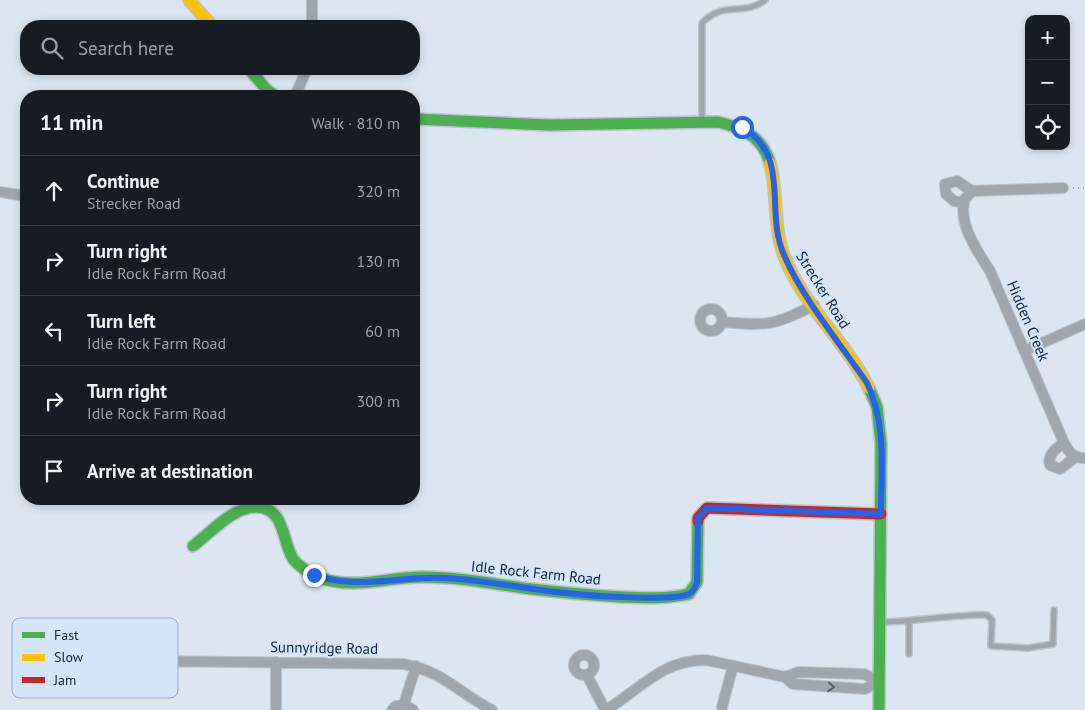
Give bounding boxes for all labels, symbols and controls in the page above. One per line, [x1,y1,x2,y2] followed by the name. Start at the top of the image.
[1025,15,1070,150] map controls
[1025,15,1070,60] button: +
[20,20,420,75] search box
[38,34,66,62] icon: search
[78,36,174,60] text: Search here
[1025,60,1070,105] button: −
[1025,105,1070,150] button: locate
[40,109,103,136] text: 11 min
[311,113,400,133] text: Walk · 810 m
[731,116,754,139] route start
[87,169,159,193] text: Continue
[40,177,68,205] icon: ahead
[357,181,400,201] text: 320 m
[87,193,181,213] text: Strecker Road
[87,239,167,263] text: Turn right
[40,247,68,275] icon: right
[792,247,855,332] street label: Strecker Road
[357,251,400,271] text: 130 m
[87,263,226,283] text: Idle Rock Farm Road
[1003,278,1054,365] street label: Hidden Creek
[87,309,156,333] text: Turn left
[40,317,68,345] icon: left
[365,321,400,341] text: 60 m
[87,333,226,353] text: Idle Rock Farm Road
[87,379,167,403] text: Turn right
[40,387,68,415] icon: right
[357,391,400,411] text: 300 m
[87,403,226,423] text: Idle Rock Farm Road
[40,457,68,485] icon: arrive
[87,459,253,483] text: Arrive at destination
[470,556,602,589] street label: Idle Rock Farm Road
[303,564,326,587] route end
[12,618,178,698] legend
[54,626,79,644] text: Fast
[270,637,378,658] street label: Sunnyridge Road
[54,648,84,666] text: Slow
[53,671,76,689] text: Jam
[828,681,836,692] one-way arrow

